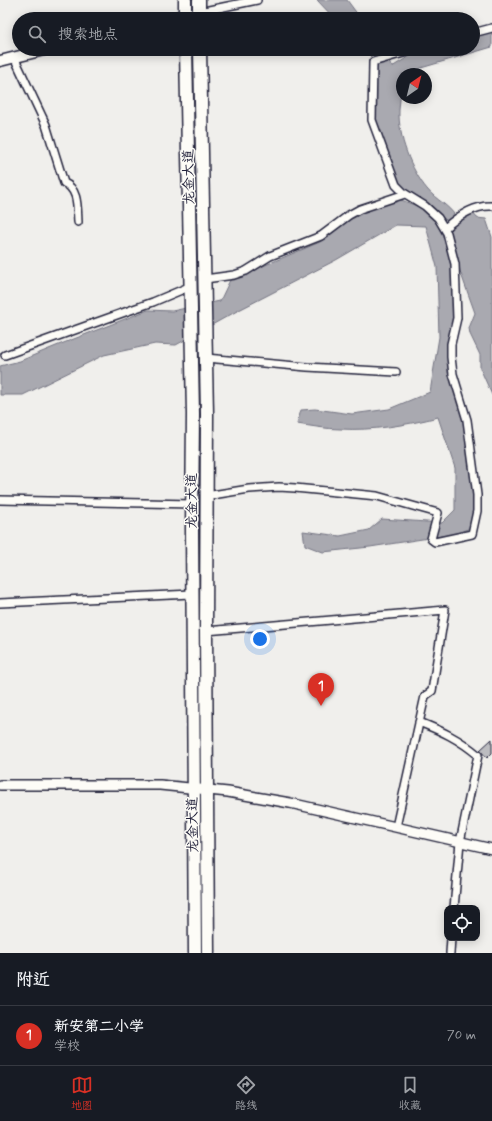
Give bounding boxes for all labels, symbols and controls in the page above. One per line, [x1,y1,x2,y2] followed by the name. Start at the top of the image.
[12,12,480,56] search box
[26,23,48,45] icon: search
[58,25,118,45] text: 搜索地点
[396,68,432,104] north arrow
[180,149,198,205] street label: 龙金大道
[183,473,201,529] street label: 龙金大道
[250,629,270,649] your location
[308,673,334,706] pin: 1
[184,797,202,853] street label: 龙金大道
[444,905,480,941] map controls
[444,905,480,941] button: locate
[16,969,50,991] text: 附近
[54,1017,144,1037] text: 新安第二小学
[26,1027,32,1044] text: 1
[447,1027,476,1044] text: 70 m
[54,1038,80,1055] text: 学校
[71,1074,93,1113] tab: 地图
[235,1074,257,1113] tab: 路线
[399,1074,421,1113] tab: 收藏

